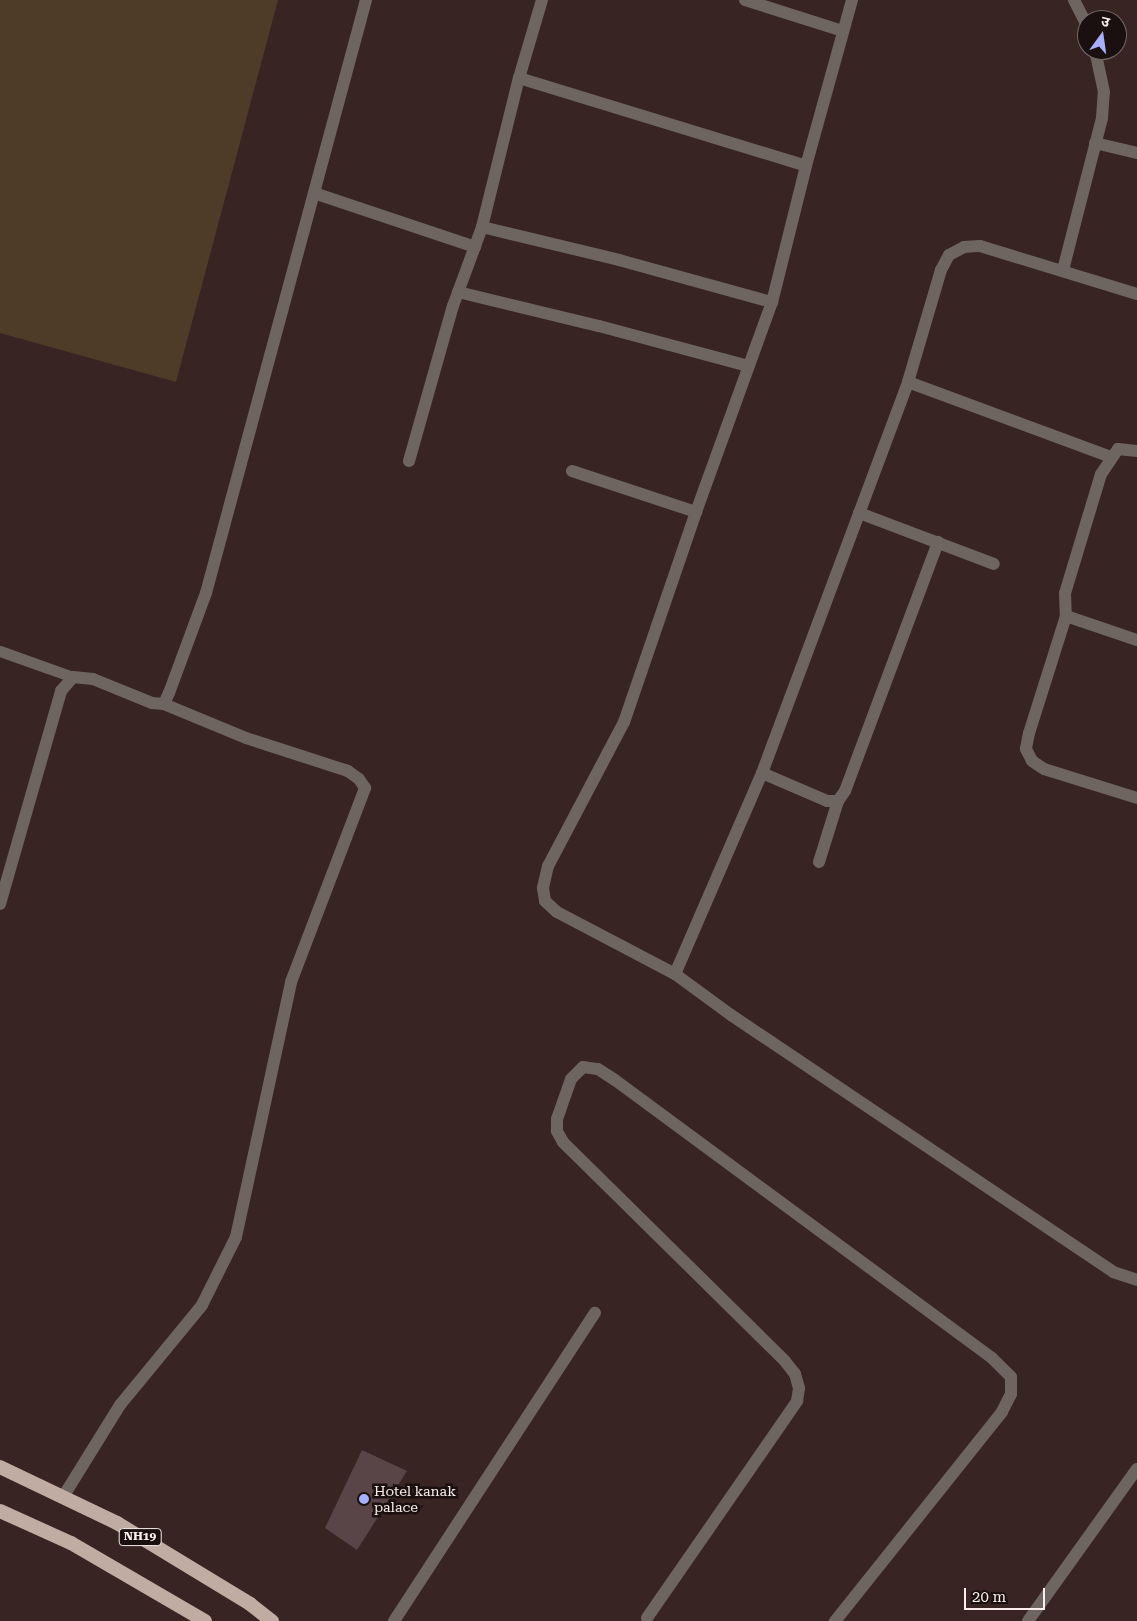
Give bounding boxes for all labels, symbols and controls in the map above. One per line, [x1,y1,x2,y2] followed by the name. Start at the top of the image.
[1077,10,1127,60] north arrow
[1099,13,1111,30] text: उ
[374,1483,456,1515] place label: Hotel kanak palace
[358,1493,370,1505] marker: Hotel kanak palace
[118,1528,162,1546] road number: NH19
[967,1578,1048,1610] scale bar
[972,1588,1006,1606] text: 20 m

